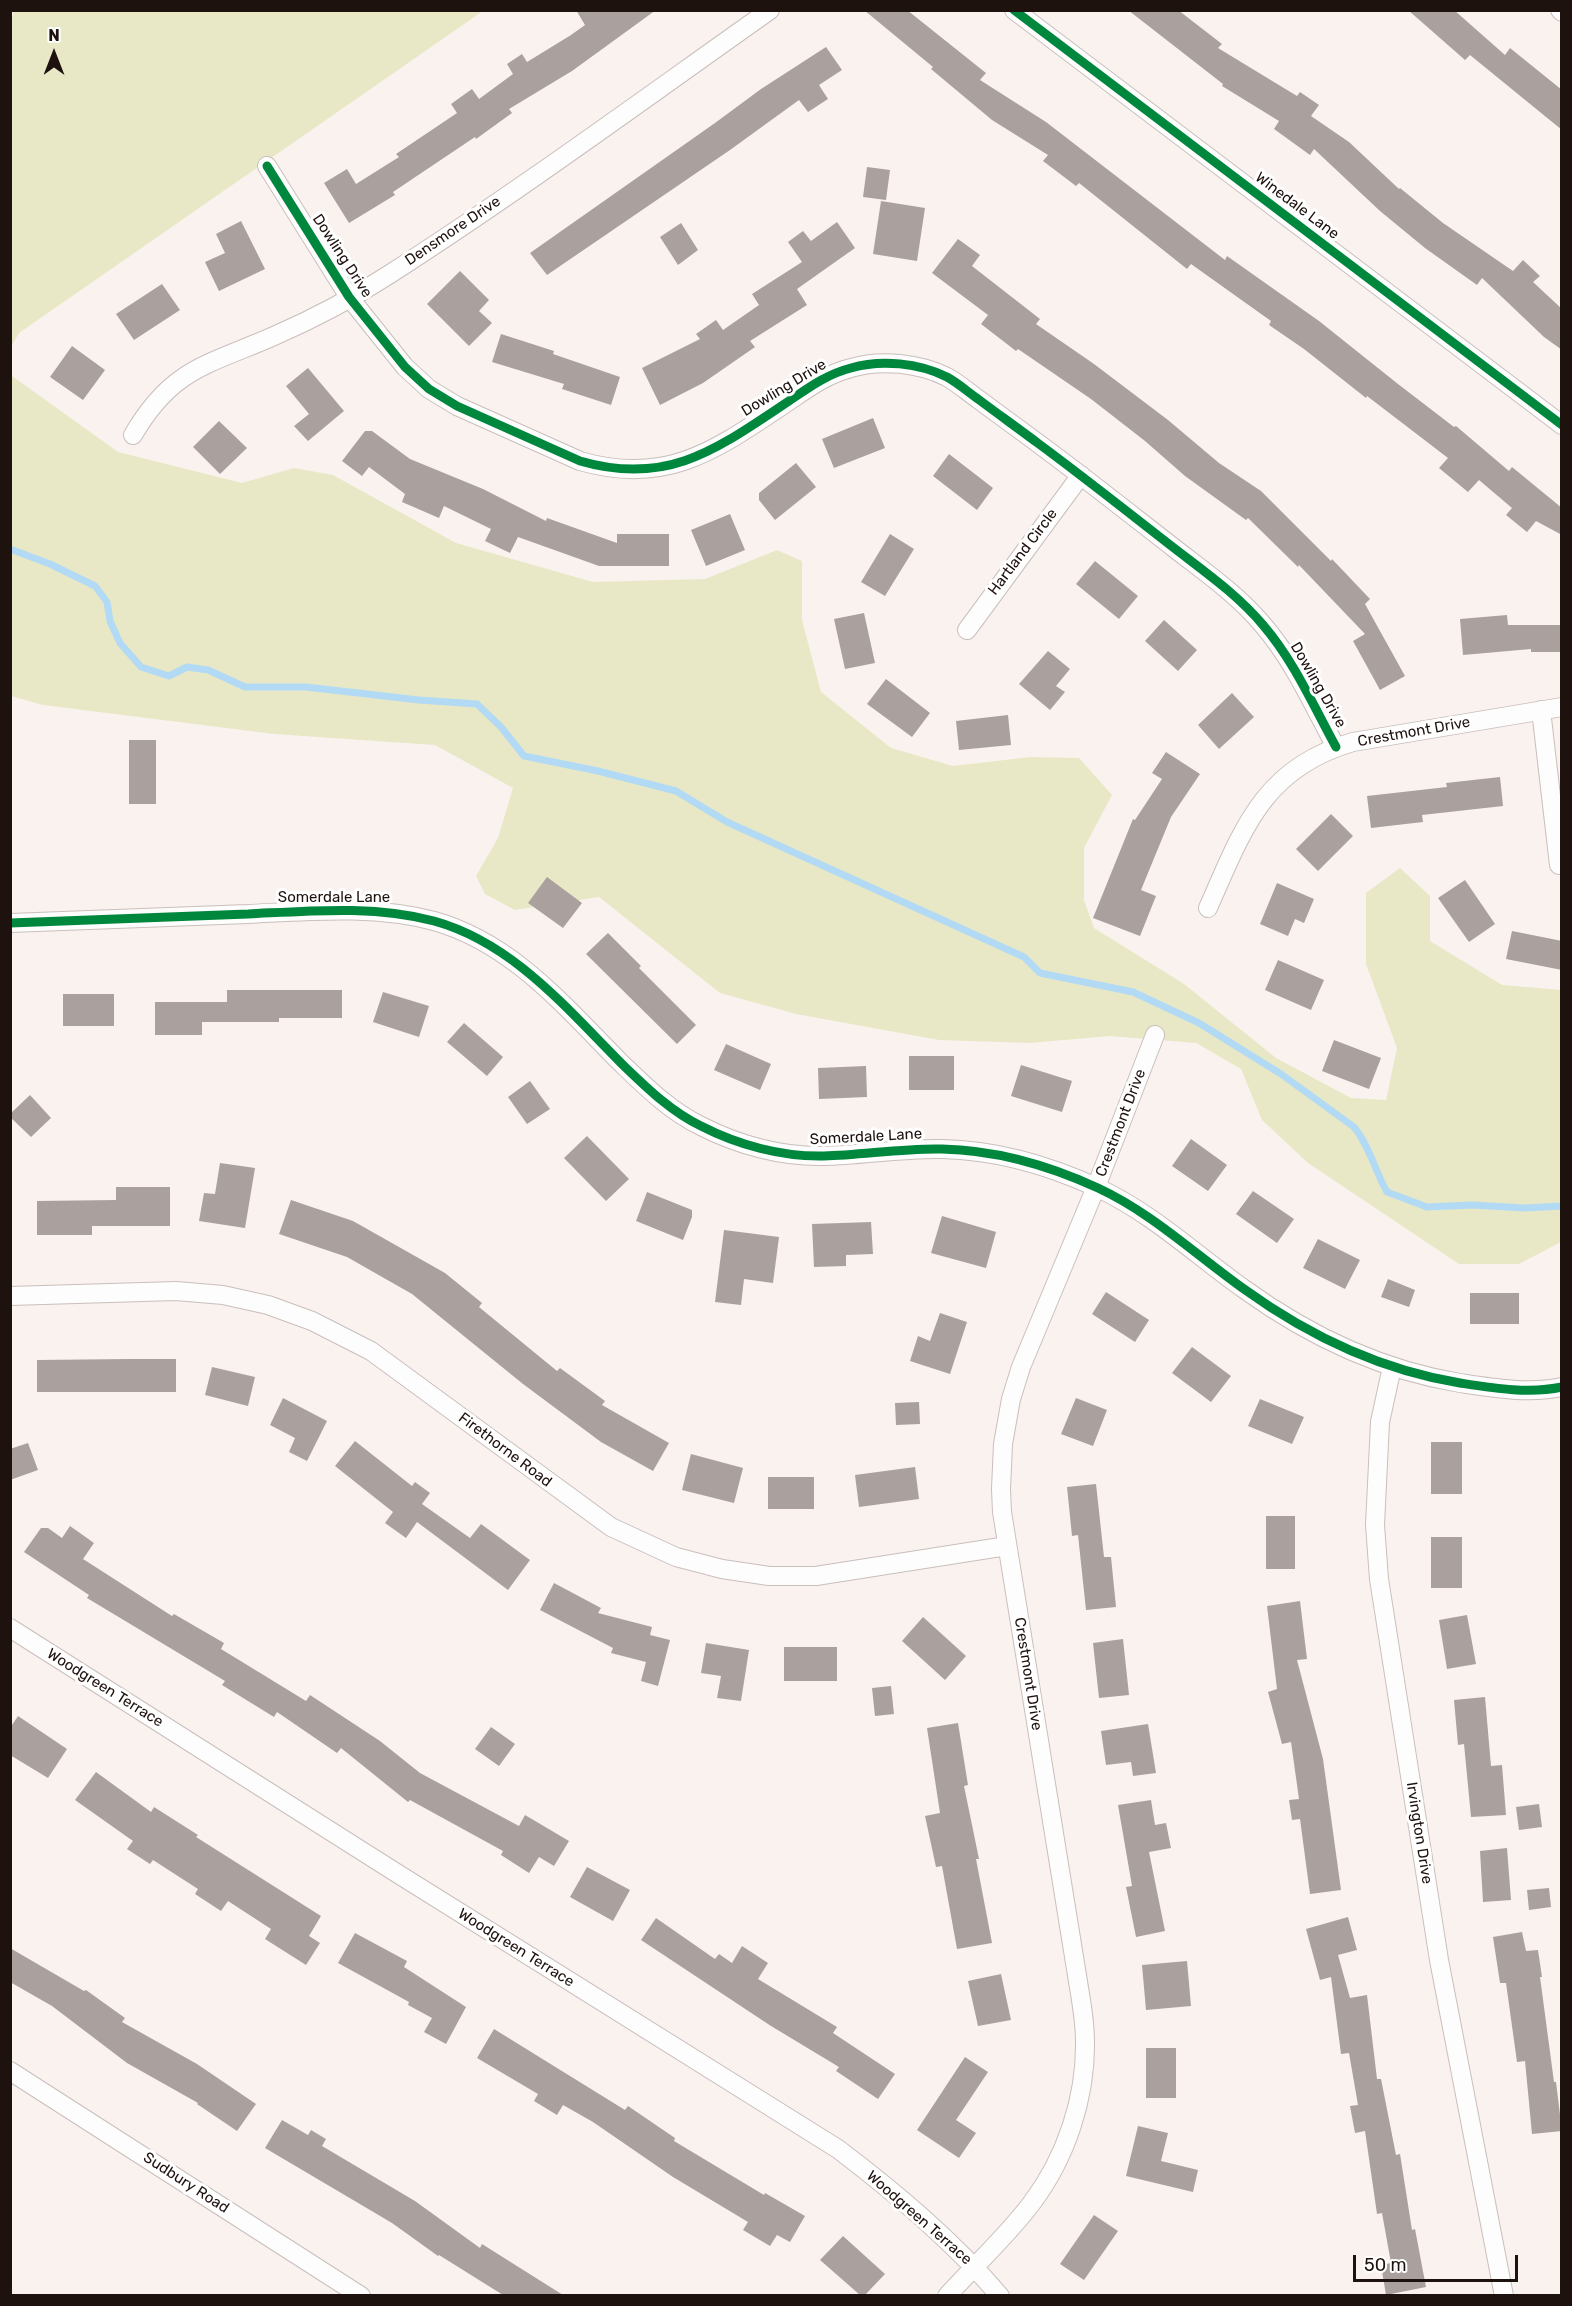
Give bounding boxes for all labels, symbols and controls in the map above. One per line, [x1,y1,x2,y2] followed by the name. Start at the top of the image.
[24,24,84,84] north arrow
[48,26,60,45] text: N
[1252,169,1342,243] street label: Winedale Lane
[402,192,504,270] street label: Densmore Drive
[308,211,376,301] street label: Dowling Drive
[738,356,830,420] street label: Dowling Drive
[985,505,1061,599] street label: Hartland Circle
[1286,639,1350,731] street label: Dowling Drive
[1356,713,1472,751] street label: Crestmont Drive
[278,889,390,907] street label: Somerdale Lane
[1092,1067,1150,1179] street label: Crestmont Drive
[809,1125,923,1149] street label: Somerdale Lane
[455,1409,555,1491] street label: Firethorne Road
[1010,1616,1046,1732] street label: Crestmont Drive
[43,1645,167,1731] street label: Woodgreen Terrace
[1402,1781,1436,1885] street label: Irvington Drive
[454,1905,578,1991] street label: Woodgreen Terrace
[140,2149,232,2217] street label: Sudbury Road
[863,2167,975,2269] street label: Woodgreen Terrace
[1356,2243,1521,2281] scale bar
[1364,2254,1407,2276] text: 50 m

